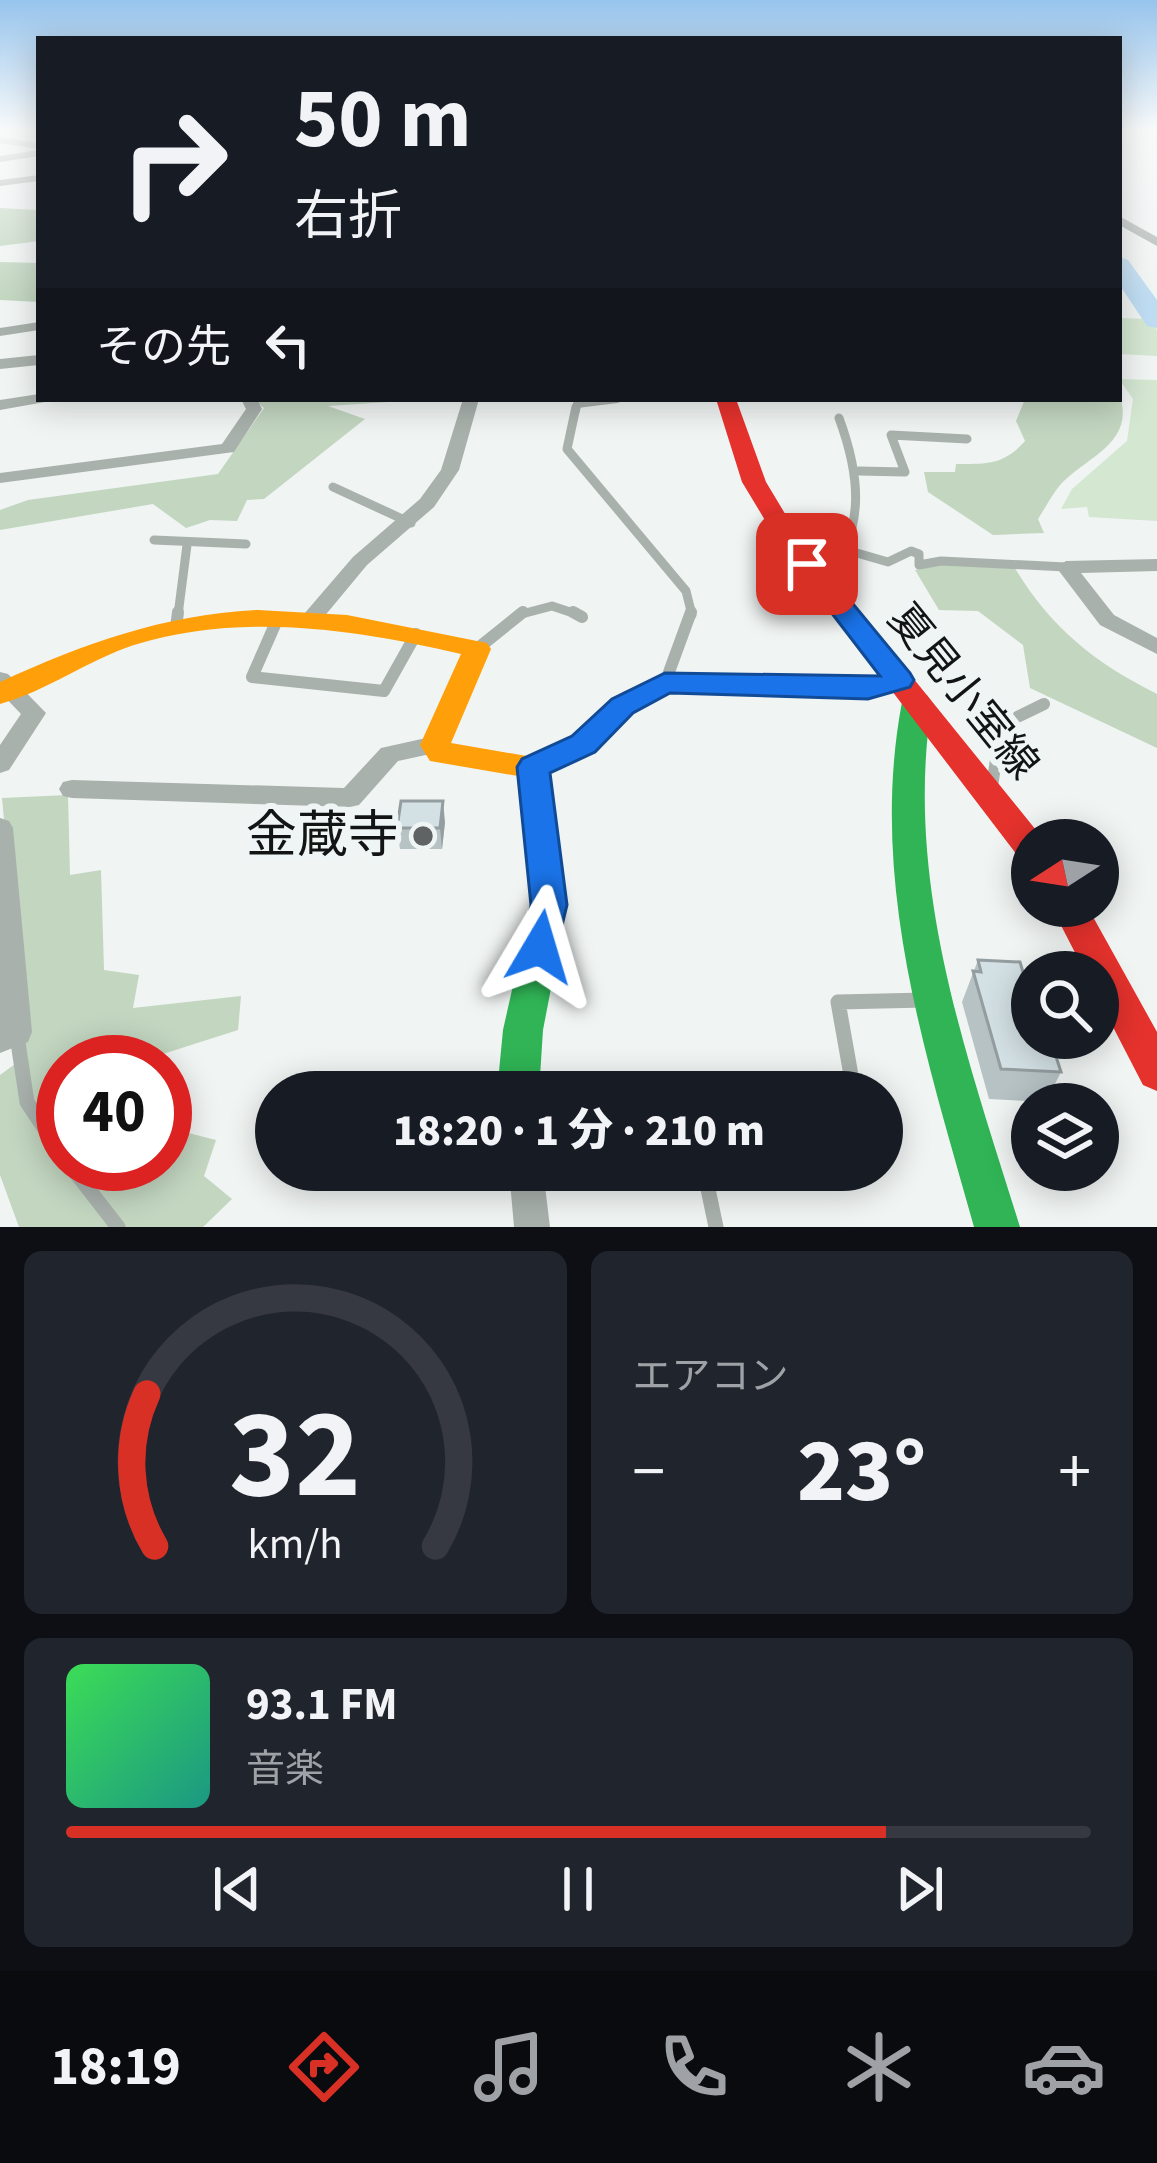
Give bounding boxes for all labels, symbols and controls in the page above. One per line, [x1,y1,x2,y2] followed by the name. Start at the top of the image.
[294,60,472,180] text: 50 m
[96,84,252,240] icon: right
[294,179,402,256] text: 右折
[255,312,321,378] icon: left
[96,316,231,380] text: その先
[756,513,858,615] pin
[774,531,840,597] icon: arrive
[874,592,1052,792] street label: 夏見小室線
[246,800,399,872] place label: 金蔵寺
[1011,819,1119,927] north arrow
[1011,819,1119,1191] map controls
[410,823,436,849] marker: 金蔵寺
[477,884,603,1010] position arrow
[1011,951,1119,1059] button: search
[36,1035,192,1191] speed limit sign: 40
[1011,1083,1119,1191] button: layers
[393,1099,765,1163] text: 18:20 · 1 分 · 210 m
[633,1349,789,1405] text: エアコン
[229,1367,361,1545] text: 32
[797,1408,927,1536] text: 23°
[633,1425,665,1519] text: −
[1058,1425,1091,1519] text: +
[248,1513,343,1574] text: km/h
[246,1673,398,1737] text: 93.1 FM
[246,1742,324,1798] text: 音楽
[204,1856,270,1922] icon: previous
[545,1856,611,1922] icon: pause
[887,1856,953,1922] icon: next
[282,2025,366,2109] icon: directions
[467,2025,551,2109] icon: music
[652,2025,736,2109] icon: phone
[837,2025,921,2109] icon: climate
[1022,2025,1106,2109] icon: car
[51,2029,181,2106] text: 18:19

